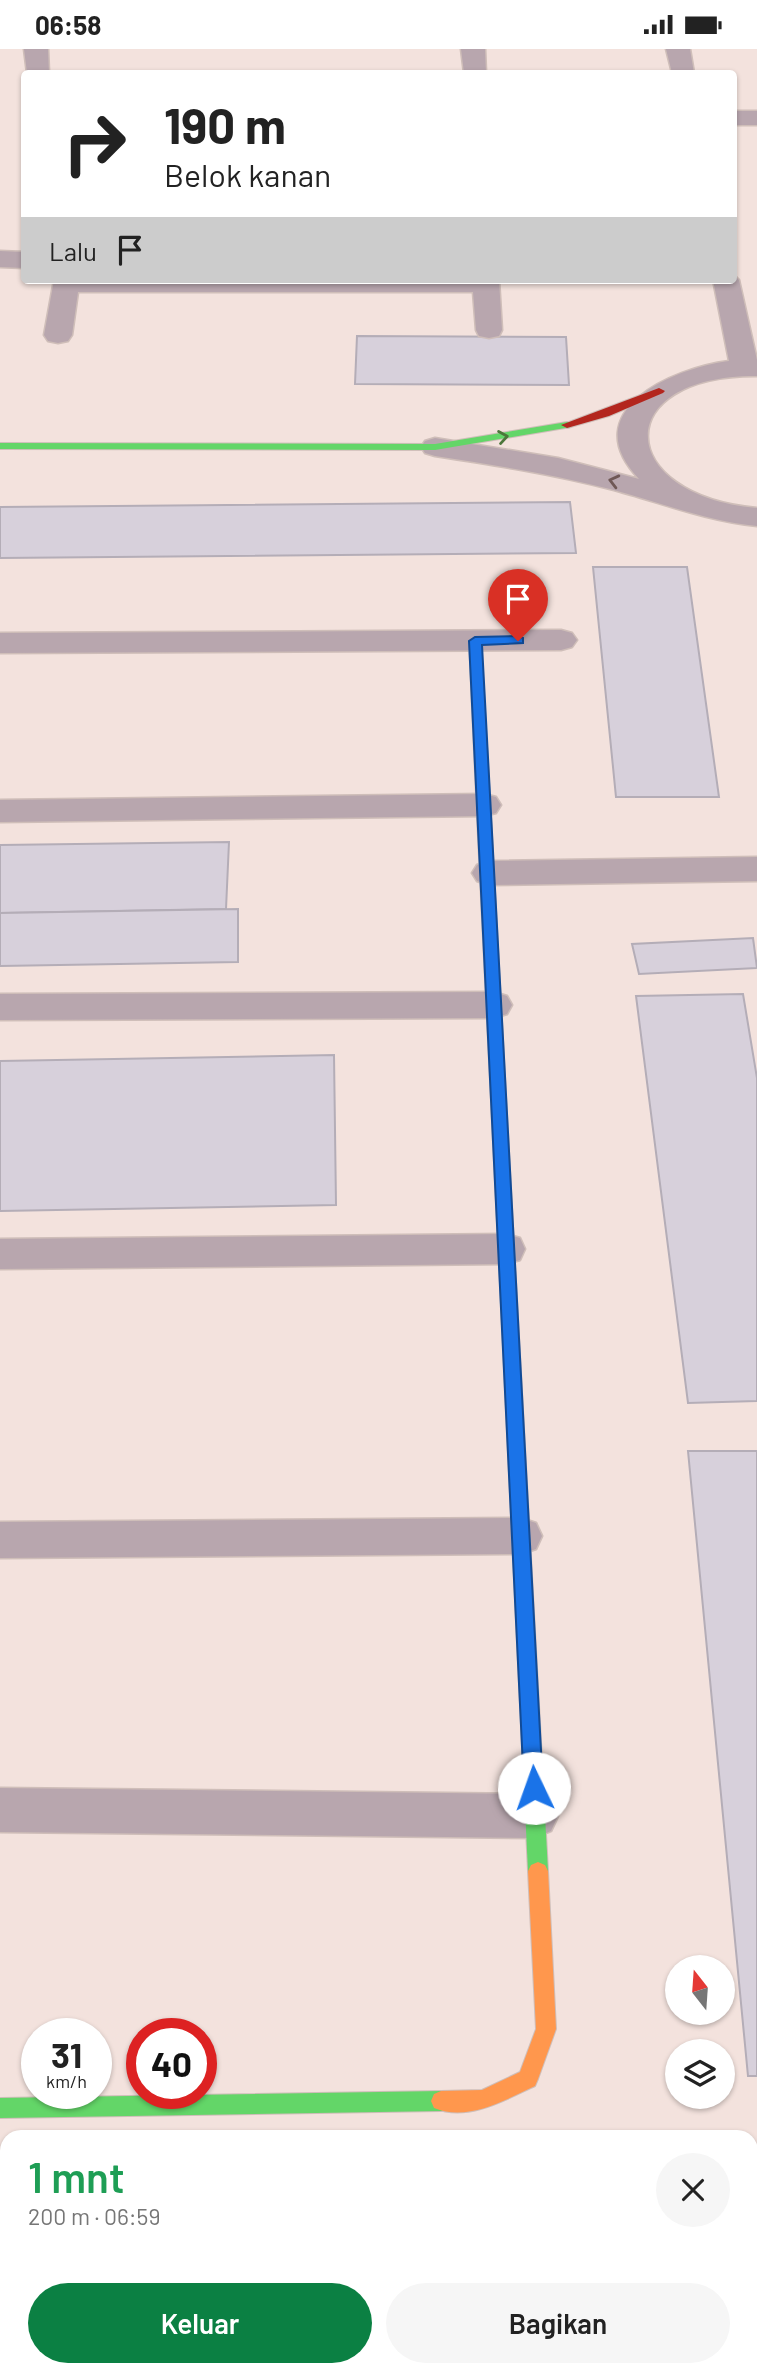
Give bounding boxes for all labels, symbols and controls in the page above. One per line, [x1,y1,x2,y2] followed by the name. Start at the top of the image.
[35,9,101,40] text: 06:58
[164,95,286,154] text: 190 m
[49,98,140,189] icon: right
[164,155,331,193] text: Belok kanan
[111,231,149,269] icon: arrive
[49,235,97,266] text: Lalu
[497,430,509,445] one-way arrow
[608,475,620,489] one-way arrow
[488,569,548,641] pin
[499,580,537,618] icon: arrive
[497,1751,571,1825] position arrow
[665,1955,735,2025] north arrow
[665,1955,735,2109] map controls
[126,2018,217,2109] speed limit sign: 40
[51,2033,82,2075] text: 31
[665,2039,735,2109] button: layers
[46,2070,87,2092] text: km/h
[28,2151,125,2201] text: 1 mnt
[656,2153,730,2227] button: close
[28,2202,160,2230] text: 200 m · 06:59
[28,2283,372,2363] button: Keluar
[386,2283,730,2363] button: Bagikan

